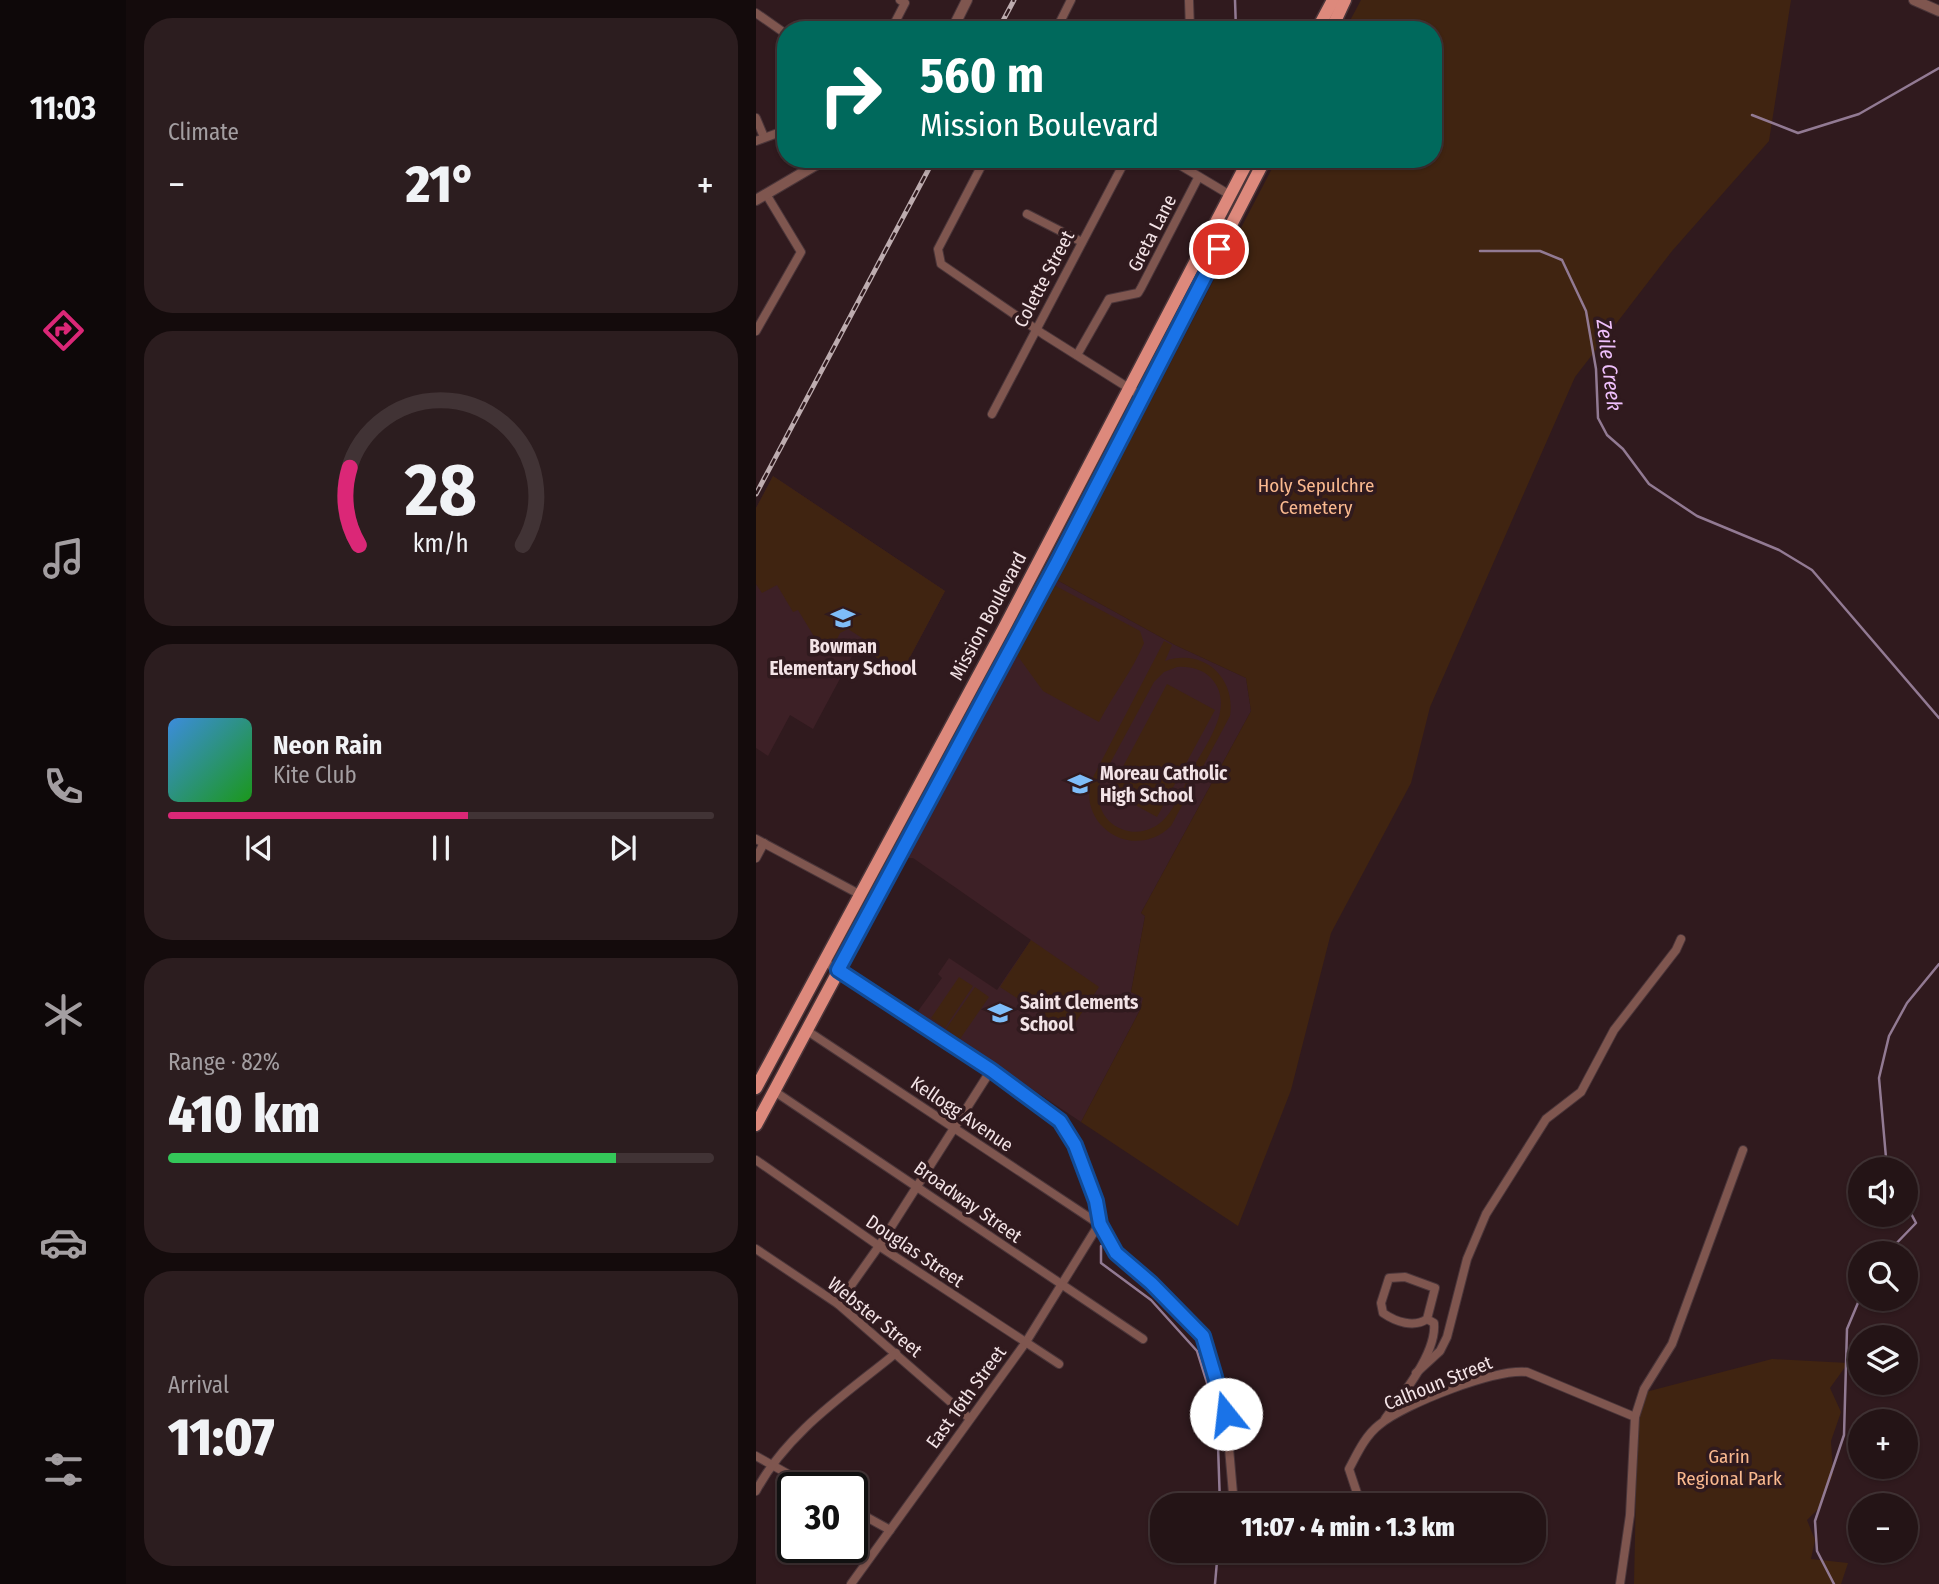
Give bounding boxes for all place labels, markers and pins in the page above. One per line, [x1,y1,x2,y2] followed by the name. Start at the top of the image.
[1189,219,1249,279] pin
[829,604,857,632] school or university icon: Bowman Elementary School
[769,635,917,680] place label: Bowman Elementary School
[1100,762,1228,807] place label: Moreau Catholic High School
[1066,770,1094,798] school or university icon: Moreau Catholic High School
[1020,991,1139,1036] place label: Saint Clements School
[986,999,1014,1027] school or university icon: Saint Clements School

